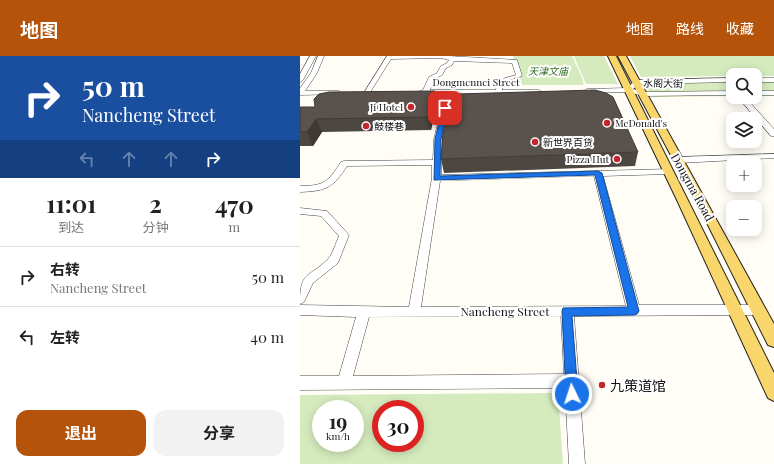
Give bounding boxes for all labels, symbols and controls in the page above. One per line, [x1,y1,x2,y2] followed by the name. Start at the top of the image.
[20,16,58,42] text: 地图
[626,19,654,38] text: 地图
[676,19,704,38] text: 路线
[726,19,754,38] text: 收藏
[528,64,570,78] park label: 天津文庙
[82,67,145,104] text: 50 m
[726,68,762,236] map controls
[726,68,762,104] button: search
[16,72,68,124] icon: right
[432,75,520,89] street label: Dongmennei Street
[643,76,683,90] street label: 水阁大街
[428,91,462,125] pin
[434,97,456,119] icon: arrive
[369,100,403,114] place label: Ji Hotel
[406,102,416,112] marker: Ji Hotel
[82,103,215,127] text: Nancheng Street
[726,112,762,148] button: layers
[615,116,667,130] place label: McDonald's
[602,118,612,128] marker: McDonald's
[374,119,404,133] place label: 鼓楼巷
[361,121,371,131] marker: 鼓楼巷
[543,135,593,149] place label: 新世界百货
[530,137,540,147] marker: 新世界百货
[76,148,98,170] icon: left
[118,148,140,170] icon: ahead
[160,148,182,170] icon: ahead
[202,148,224,170] icon: right
[668,150,718,224] street label: Dongma Road
[567,152,609,166] place label: Pizza Hut
[612,154,622,164] marker: Pizza Hut
[726,156,762,192] button: +
[46,187,96,219] text: 11:01
[149,187,162,219] text: 2
[215,188,254,220] text: 470
[726,200,762,236] button: −
[58,218,84,235] text: 到达
[143,218,169,235] text: 分钟
[229,218,240,235] text: m
[50,259,80,279] text: 右转
[16,266,38,288] icon: right
[252,267,284,287] text: 50 m
[50,279,146,296] text: Nancheng Street
[461,303,550,319] street label: Nancheng Street
[16,326,38,348] icon: left
[50,327,80,347] text: 左转
[251,327,284,347] text: 40 m
[551,373,593,415] position arrow
[610,376,666,395] place label: 九策道馆
[597,380,607,390] marker: 九策道馆
[372,400,424,452] speed limit sign: 30
[329,407,347,434] text: 19
[16,410,146,456] button: 退出
[154,410,284,456] button: 分享
[326,429,350,443] text: km/h

